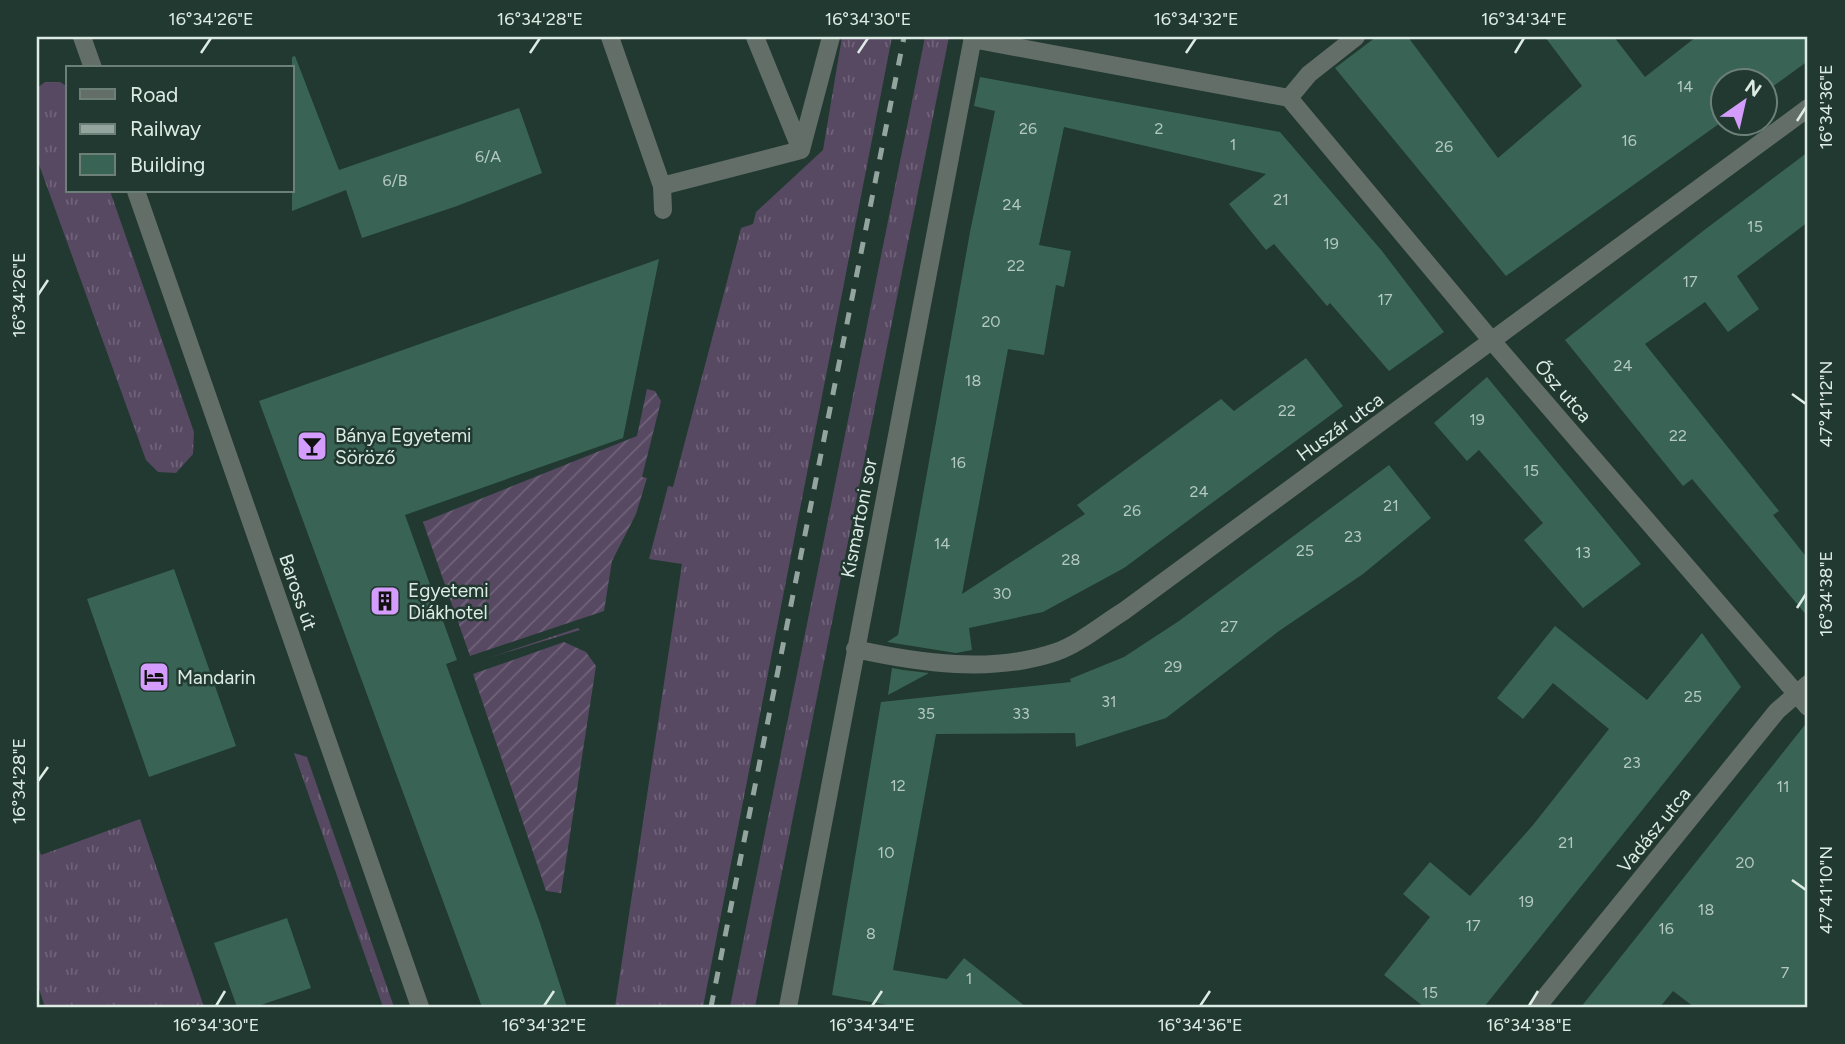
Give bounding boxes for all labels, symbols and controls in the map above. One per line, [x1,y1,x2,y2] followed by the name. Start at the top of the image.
[168,8,254,30] text: 16°34'26"E
[497,8,583,30] text: 16°34'28"E
[825,8,911,30] text: 16°34'30"E
[1153,8,1239,30] text: 16°34'32"E
[1481,8,1567,30] text: 16°34'34"E
[1815,64,1837,150] text: 16°34'36"E
[66,66,294,192] legend
[1708,66,1778,136] north arrow
[1741,75,1766,102] text: N
[1677,77,1693,96] house number: 14
[130,82,178,107] text: Road
[130,116,201,141] text: Railway
[1019,119,1037,138] house number: 26
[1155,119,1163,138] house number: 2
[1621,131,1637,150] house number: 16
[1230,135,1236,154] house number: 1
[1435,137,1453,156] house number: 26
[475,147,501,166] house number: 6/A
[130,152,205,177] text: Building
[382,171,408,190] house number: 6/B
[1273,190,1289,209] house number: 21
[1003,195,1021,214] house number: 24
[1747,217,1763,236] house number: 15
[1323,234,1339,253] house number: 19
[8,252,30,338] text: 16°34'26"E
[1007,256,1025,275] house number: 22
[1682,272,1698,291] house number: 17
[1377,290,1393,309] house number: 17
[981,312,1001,331] house number: 20
[1530,355,1596,427] street label: Ősz utca
[1614,356,1632,375] house number: 24
[1815,361,1837,447] text: 47°41'12"N
[965,371,981,390] house number: 18
[1292,388,1388,466] street label: Huszár utca
[1278,401,1296,420] house number: 22
[1469,410,1485,429] house number: 19
[335,424,472,469] place label: Bánya Egyetemi Söröző
[1669,426,1687,445] house number: 22
[295,429,329,463] bar icon: Bánya Egyetemi Söröző
[950,453,966,472] house number: 16
[836,456,882,580] street label: Kismartoni sor
[1523,461,1539,480] house number: 15
[1190,482,1208,501] house number: 24
[1383,496,1399,515] house number: 21
[1123,501,1141,520] house number: 26
[1344,527,1362,546] house number: 23
[934,534,950,553] house number: 14
[1296,541,1314,560] house number: 25
[1575,543,1591,562] house number: 13
[1062,550,1080,569] house number: 28
[274,551,322,633] street label: Baross út
[1815,551,1837,637] text: 16°34'38"E
[408,579,489,624] place label: Egyetemi Diákhotel
[368,584,402,618] building icon: Egyetemi Diákhotel
[993,584,1011,603] house number: 30
[1220,617,1238,636] house number: 27
[1164,657,1182,676] house number: 29
[137,660,171,694] hotel icon: Mandarin
[177,666,256,689] place label: Mandarin
[1684,687,1702,706] house number: 25
[1101,692,1117,711] house number: 31
[917,704,935,723] house number: 35
[1012,704,1030,723] house number: 33
[8,738,30,824] text: 16°34'28"E
[1623,753,1641,772] house number: 23
[890,776,906,795] house number: 12
[1776,777,1790,796] house number: 11
[1613,783,1695,877] street label: Vadász utca
[1558,833,1574,852] house number: 21
[878,843,894,862] house number: 10
[1815,846,1837,934] text: 47°41'10"N
[1735,853,1755,872] house number: 20
[1518,892,1534,911] house number: 19
[1698,900,1714,919] house number: 18
[1465,916,1481,935] house number: 17
[1658,919,1674,938] house number: 16
[866,924,876,943] house number: 8
[1781,963,1790,982] house number: 7
[966,969,972,988] house number: 1
[1422,983,1438,1002] house number: 15
[173,1014,259,1036] text: 16°34'30"E
[501,1014,587,1036] text: 16°34'32"E
[829,1014,915,1036] text: 16°34'34"E
[1157,1014,1243,1036] text: 16°34'36"E
[1486,1014,1572,1036] text: 16°34'38"E

